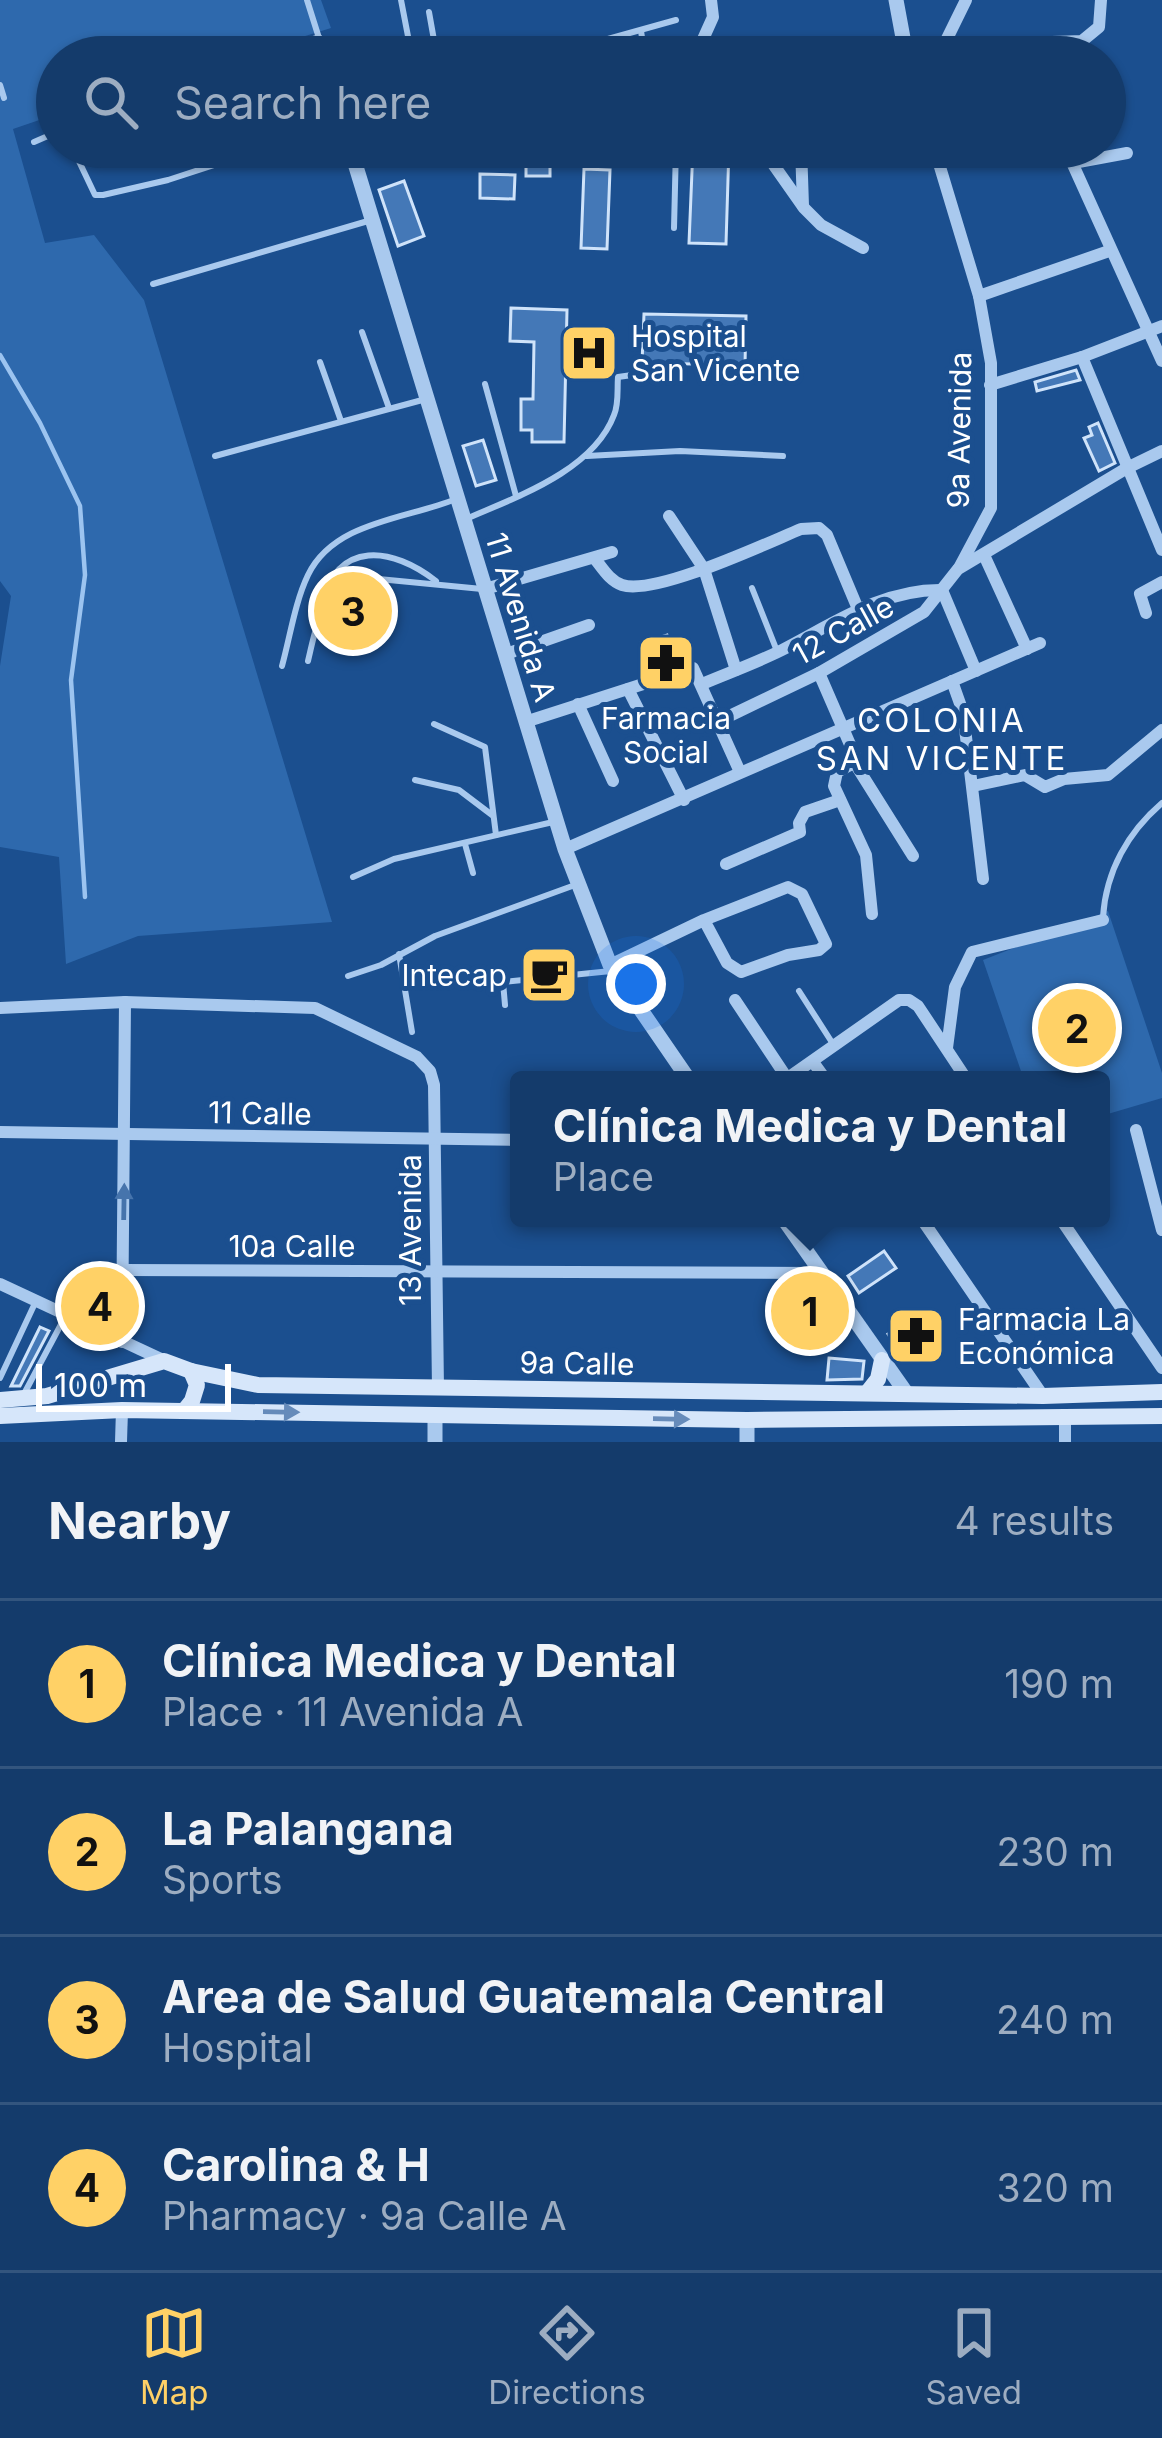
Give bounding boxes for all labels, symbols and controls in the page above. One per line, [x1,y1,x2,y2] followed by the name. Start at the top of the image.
[36,36,1126,168] search box
[78,69,144,135] icon: search
[174,75,431,130] text: Search here
[631,318,801,388] place label: Hospital San Vicente
[558,322,620,384] hospital icon: Hospital San Vicente
[940,351,978,509] street label: 9a Avenida
[478,528,564,706] street label: 11 Avenida A
[314,566,392,656] pin: 3
[786,588,900,672] street label: 12 Calle
[635,632,697,694] pharmacy icon: Farmacia Social
[601,700,731,770] place label: Farmacia Social
[816,700,1068,778] district label: COLONIA SAN VICENTE
[518,944,580,1006] cafe icon: Intecap
[606,954,666,1014] your location
[402,957,507,993] place label: Intecap
[1038,983,1116,1073] pin: 2
[510,1071,1110,1227] popup
[208,1094,312,1132] street label: 11 Calle
[553,1098,1067,1153] text: Clínica Medica y Dental
[553,1153,654,1200] text: Place
[392,1154,428,1306] street label: 13 Avenida
[114,1182,134,1220] one-way arrow
[228,1228,356,1264] street label: 10a Calle
[61,1261,139,1351] pin: 4
[771,1266,849,1356] pin: 1
[958,1301,1130,1371] place label: Farmacia La Económica
[885,1305,947,1367] pharmacy icon: Farmacia La Económica
[519,1344,635,1382] street label: 9a Calle
[36,1358,231,1411] scale bar
[54,1365,147,1405] text: 100 m
[263,1403,301,1422] one-way arrow
[653,1409,691,1428] one-way arrow
[48,1490,231,1551] text: Nearby
[954,1497,1114,1544] text: 4 results
[162,1633,677,1688] text: Clínica Medica y Dental
[79,1660,95,1707] text: 1
[1004,1660,1114,1707] text: 190 m
[162,1688,523,1735] text: Place · 11 Avenida A
[162,1801,454,1856] text: La Palangana
[75,1828,99,1875] text: 2
[996,1828,1114,1875] text: 230 m
[162,1856,283,1903] text: Sports
[162,1969,885,2024] text: Area de Salud Guatemala Central
[74,1996,100,2043] text: 3
[996,1996,1114,2043] text: 240 m
[162,2024,313,2071] text: Hospital
[162,2137,430,2192] text: Carolina & H
[74,2164,100,2211] text: 4
[996,2164,1114,2211] text: 320 m
[162,2192,567,2239] text: Pharmacy · 9a Calle A
[140,2300,208,2412] tab: Map
[488,2300,646,2412] tab: Directions
[925,2300,1022,2412] tab: Saved

